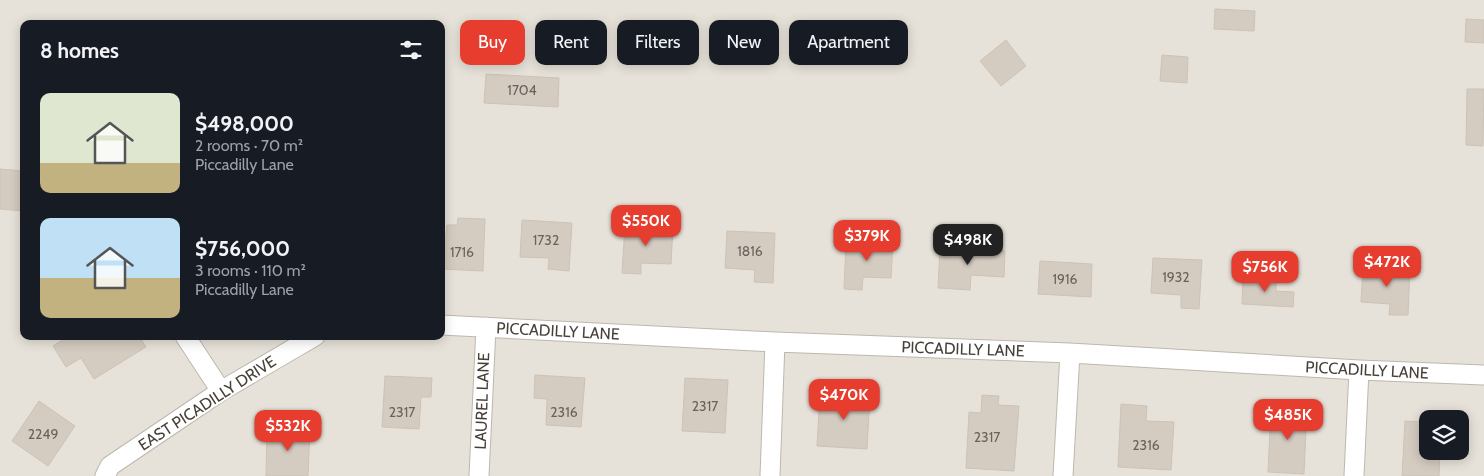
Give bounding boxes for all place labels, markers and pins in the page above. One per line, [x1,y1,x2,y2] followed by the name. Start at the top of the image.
[611,204,681,247] pin: $550K
[832,220,902,262] pin: $379K
[933,224,1003,266] pin: $498K
[1352,246,1422,288] pin: $472K
[1230,250,1300,293] pin: $756K
[809,378,879,421] pin: $470K
[1253,398,1323,441] pin: $485K
[253,410,323,452] pin: $532K

